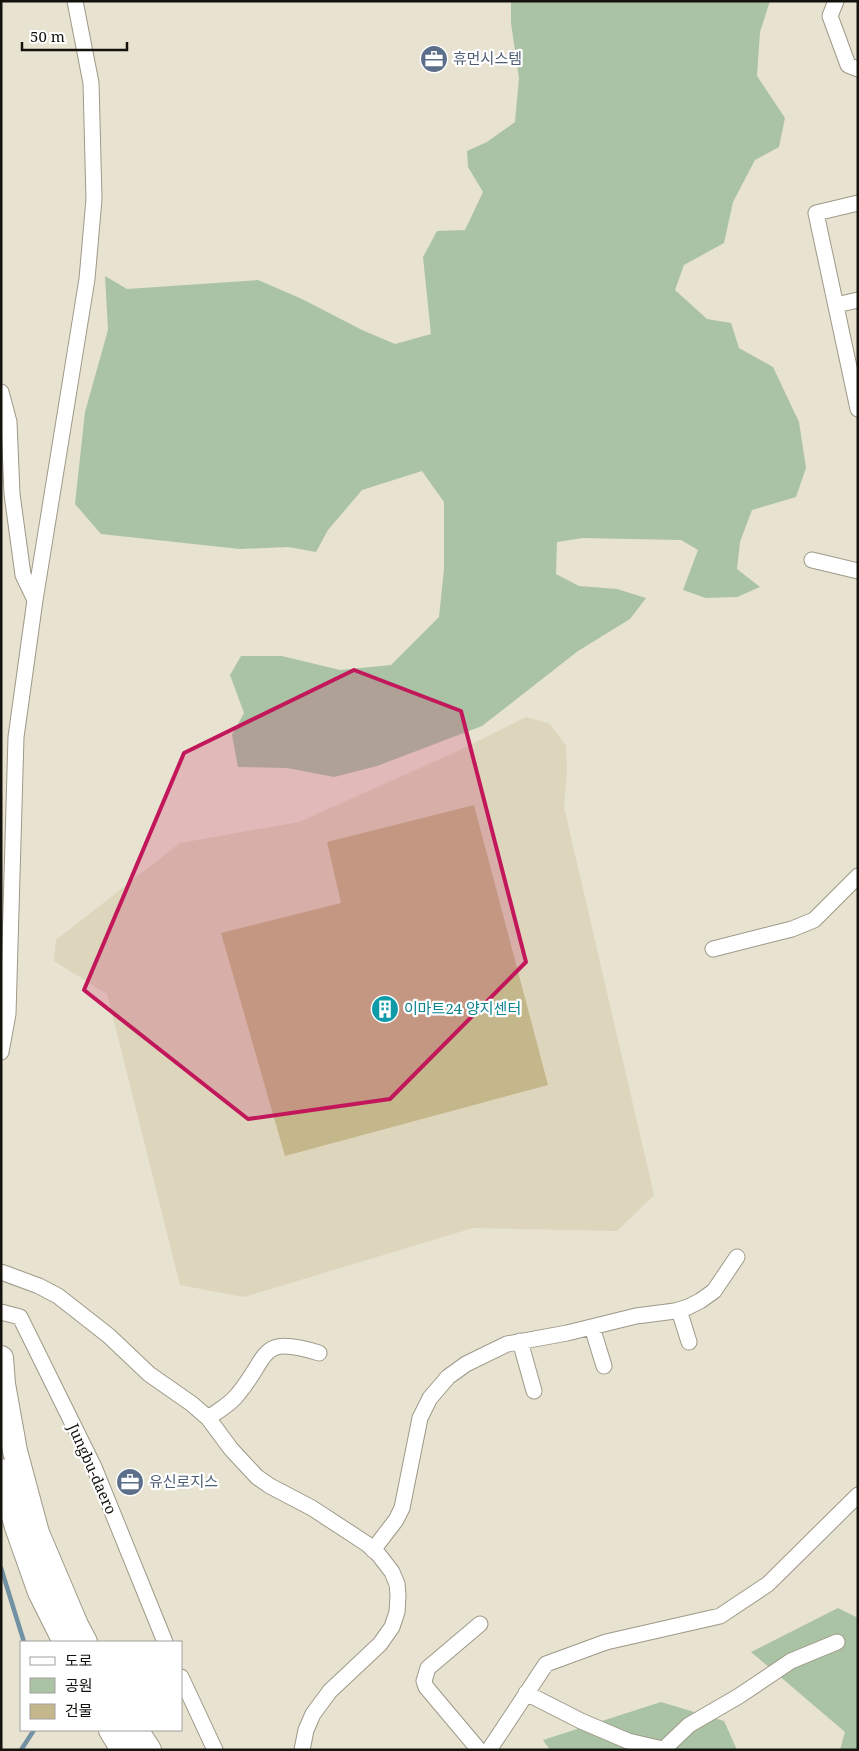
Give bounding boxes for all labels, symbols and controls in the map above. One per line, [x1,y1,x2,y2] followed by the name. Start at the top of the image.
[22,20,128,52] scale bar
[30,26,65,46] text: 50 m
[419,44,449,74] office icon: 휴먼시스템
[453,48,522,68] place label: 휴먼시스템
[370,994,400,1024] building icon: 이마트24 양지센터
[404,998,521,1018] place label: 이마트24 양지센터
[64,1419,122,1517] street label: Jungbu-daero
[115,1467,145,1497] office icon: 유신로지스
[149,1471,218,1491] place label: 유신로지스
[20,1641,182,1731] legend
[65,1650,93,1670] text: 도로
[65,1675,93,1695] text: 공원
[65,1700,93,1720] text: 건물

